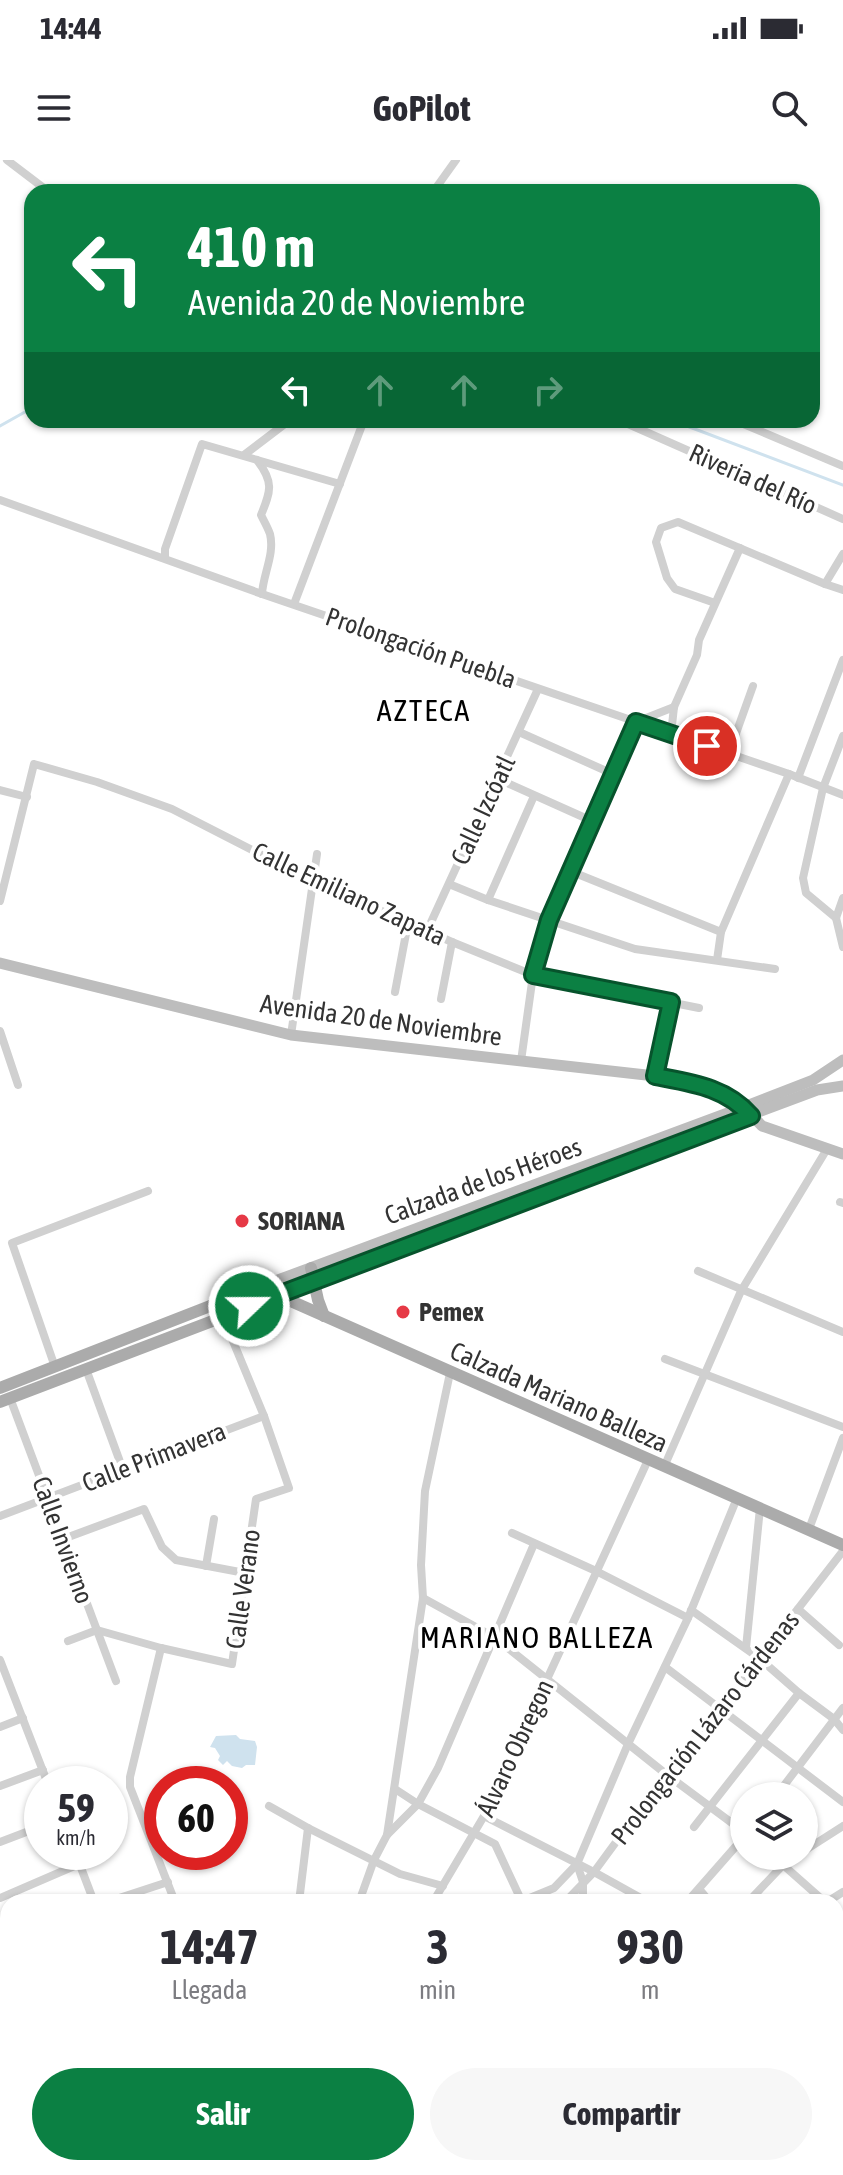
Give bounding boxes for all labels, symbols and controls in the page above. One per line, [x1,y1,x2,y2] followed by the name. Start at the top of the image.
[40,11,102,45] text: 14:44
[32,86,76,130] icon: menu
[767,86,811,130] icon: search
[372,87,471,129] text: GoPilot
[188,215,315,279] text: 410 m
[56,216,160,320] icon: left
[188,281,525,323] text: Avenida 20 de Noviembre
[274,368,318,412] icon: left
[358,368,402,412] icon: ahead
[442,368,486,412] icon: ahead
[526,368,570,412] icon: right
[685,438,821,520] street label: Riveria del Río
[322,601,520,695] street label: Prolongación Puebla
[377,693,471,727] district label: AZTECA
[673,712,741,780] pin
[685,724,729,768] icon: arrive
[445,751,521,869] street label: Calle Izcóatl
[248,836,450,952] street label: Calle Emiliano Zapata
[258,988,504,1052] street label: Avenida 20 de Noviembre
[381,1131,585,1231] street label: Calzada de los Héroes
[258,1206,345,1236] place label: SORIANA
[233,1212,251,1230] marker: SORIANA
[207,1264,291,1348] position arrow
[419,1297,485,1327] place label: Pemex
[394,1303,412,1321] marker: Pemex
[446,1336,672,1458] street label: Calzada Mariano Balleza
[78,1416,230,1498] street label: Calle Primavera
[26,1472,100,1608] street label: Calle Invierno
[220,1527,266,1651] street label: Calle Verano
[605,1606,805,1850] street label: Prolongación Lázaro Cárdenas
[420,1620,654,1654] district label: MARIANO BALLEZA
[470,1675,560,1821] street label: Álvaro Obregon
[144,1766,248,1870] speed limit sign: 60
[730,1782,818,1870] map controls
[730,1782,818,1870] button: layers
[57,1785,95,1830] text: 59
[56,1826,96,1849] text: km/h
[160,1919,259,1974] text: 14:47
[426,1919,449,1974] text: 3
[616,1919,684,1974] text: 930
[172,1975,247,2005] text: Llegada
[419,1975,456,2005] text: min
[641,1975,659,2005] text: m
[32,2068,414,2160] button: Salir
[430,2068,812,2160] button: Compartir

